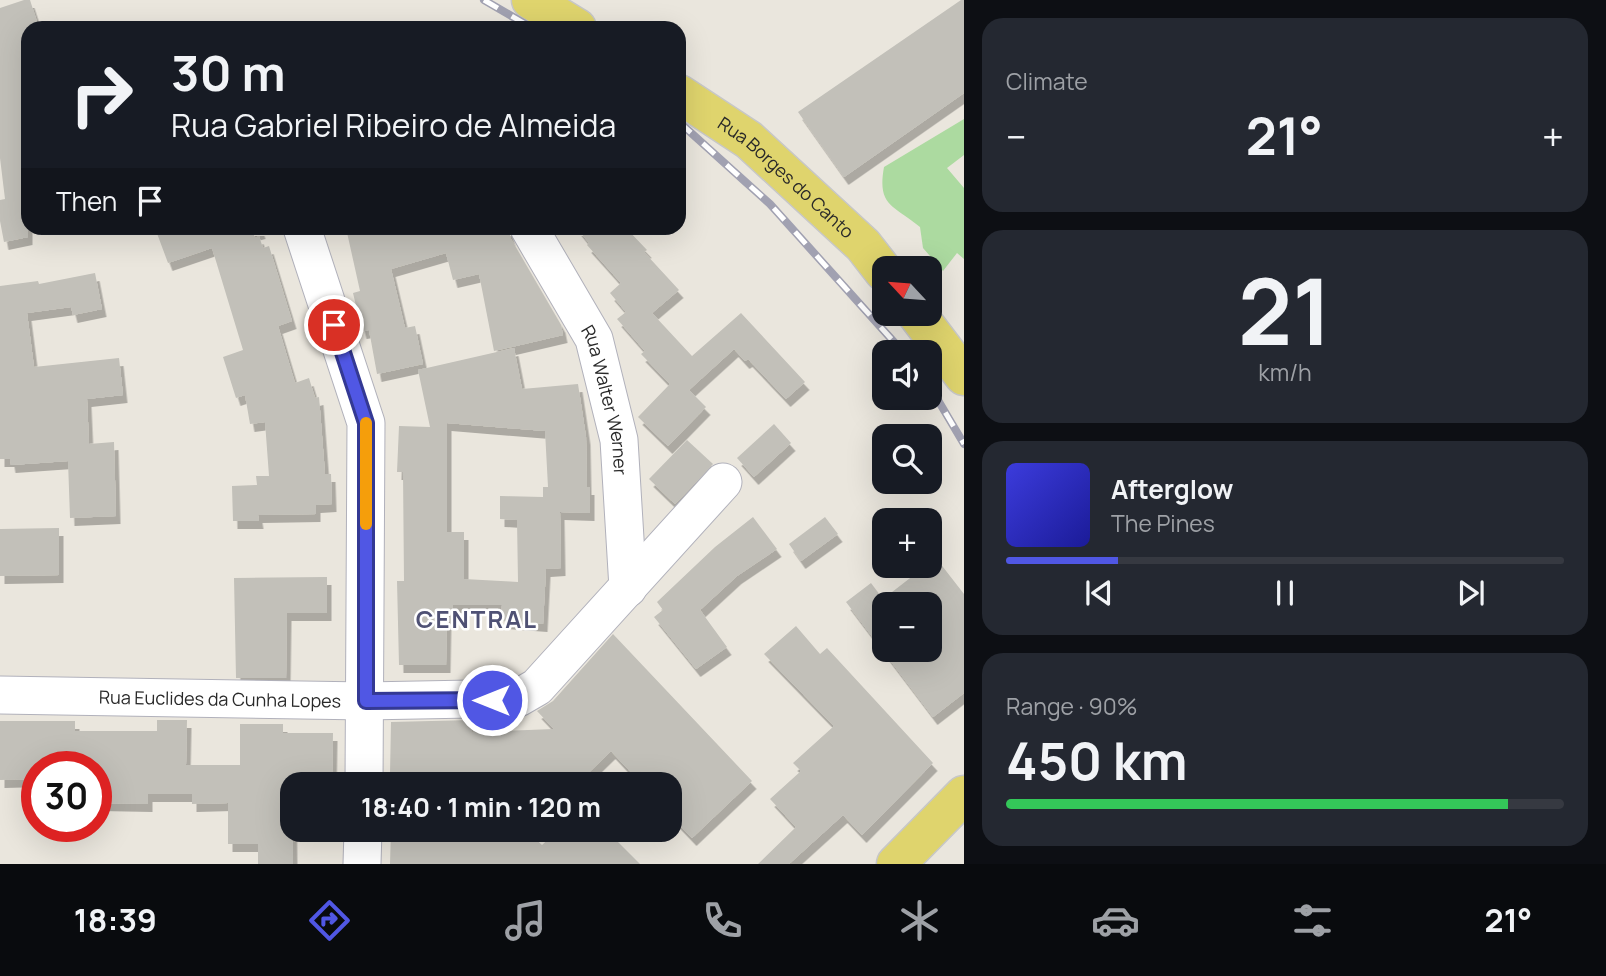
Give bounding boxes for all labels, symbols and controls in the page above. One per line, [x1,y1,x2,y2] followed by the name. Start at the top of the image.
[171,39,286,106] text: 30 m
[56,49,147,140] icon: right
[1006,65,1088,97] text: Climate
[1246,100,1323,171] text: 21°
[171,103,616,147] text: Rua Gabriel Ribeiro de Almeida
[1006,110,1027,162] text: −
[1542,110,1564,162] text: +
[713,111,859,243] street label: Rua Borges do Canto
[131,182,169,220] icon: arrive
[56,183,117,219] text: Then
[1238,248,1332,372] text: 21
[872,256,942,326] north arrow
[872,256,942,662] map controls
[304,295,364,355] pin
[315,306,353,344] icon: arrive
[576,320,633,476] street label: Rua Walter Werner
[872,340,942,410] button: sound
[1258,356,1312,388] text: km/h
[872,424,942,494] button: search
[1111,471,1233,507] text: Afterglow
[1111,507,1215,539] text: The Pines
[872,508,942,578] button: +
[1080,574,1118,612] icon: previous
[1266,574,1304,612] icon: pause
[1452,574,1490,612] icon: next
[872,592,942,662] button: −
[416,602,538,635] district label: CENTRAL
[455,663,529,737] position arrow
[99,685,341,713] street label: Rua Euclides da Cunha Lopes
[1006,690,1137,722] text: Range · 90%
[1006,725,1187,796] text: 450 km
[21,751,112,842] speed limit sign: 30
[361,789,601,825] text: 18:40 · 1 min · 120 m
[305,896,354,945] icon: directions
[501,896,550,945] icon: music
[698,896,747,945] icon: phone
[895,896,944,945] icon: climate
[1091,896,1140,945] icon: car
[1288,896,1337,945] icon: filters
[74,898,157,942] text: 18:39
[1485,898,1532,942] text: 21°

